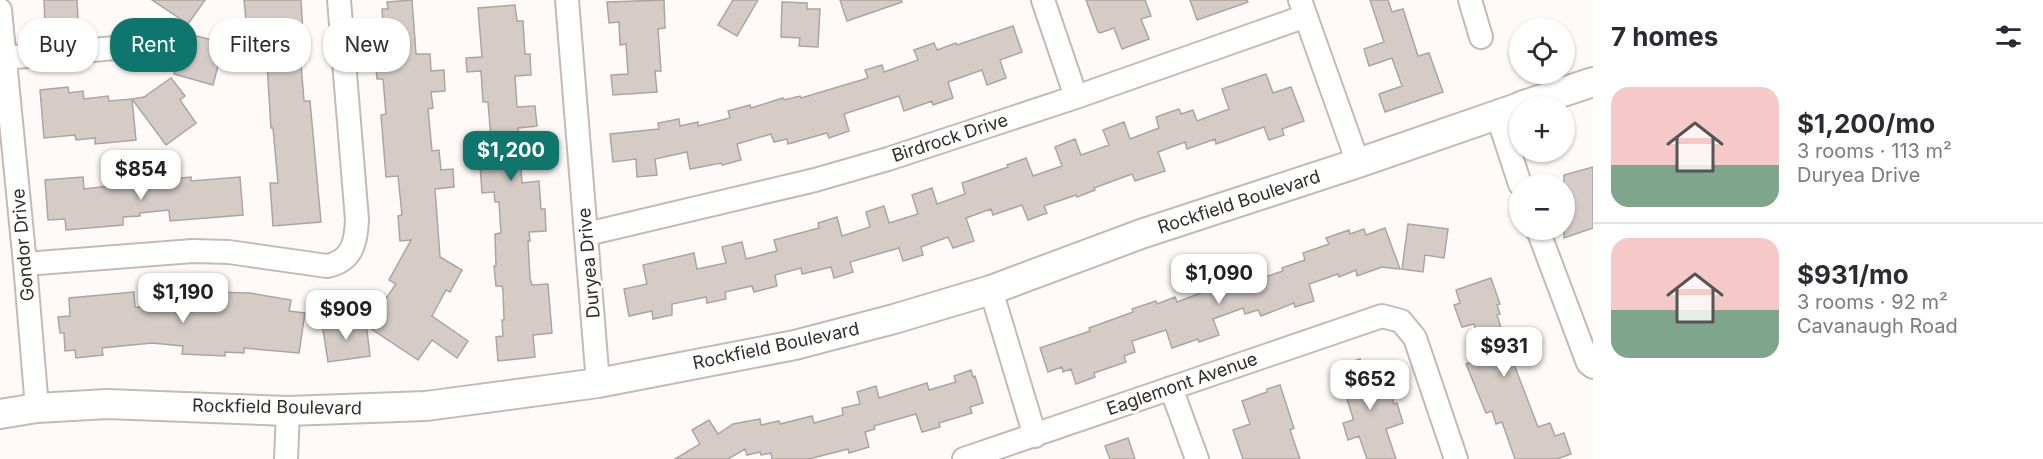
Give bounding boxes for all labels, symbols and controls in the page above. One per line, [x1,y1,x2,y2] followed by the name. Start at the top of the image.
[18,18,98,72] chip: Buy
[110,18,197,72] chip: Rent
[209,18,311,72] chip: Filters
[323,18,410,72] chip: New
[1509,18,1575,240] map controls
[1509,18,1575,84] button: locate
[1992,20,2025,53] icon: filters
[1611,21,1718,52] text: 7 homes
[1509,96,1575,162] button: +
[1797,108,1935,139] text: $1,200/mo
[889,109,1011,166] street label: Birdrock Drive
[1659,111,1731,183] icon: home
[462,131,560,182] pin: $1,200
[477,138,545,162] text: $1,200
[1797,139,1952,163] text: 3 rooms · 113 m²
[105,150,177,201] pin: $854
[115,157,167,181] text: $854
[1797,163,1920,187] text: Duryea Drive
[1155,165,1323,238] street label: Rockfield Boulevard
[1509,174,1575,240] button: −
[7,188,38,302] street label: Gondor Drive
[573,207,604,319] street label: Duryea Drive
[1170,254,1268,305] pin: $1,090
[1797,259,1909,290] text: $931/mo
[1185,261,1253,285] text: $1,090
[1659,262,1731,334] icon: home
[134,273,232,324] pin: $1,190
[152,280,214,304] text: $1,190
[310,290,382,341] pin: $909
[1797,290,1948,314] text: 3 rooms · 92 m²
[320,297,372,321] text: $909
[1797,314,1958,338] text: Cavanaugh Road
[691,318,861,373] street label: Rockfield Boulevard
[1468,327,1540,378] pin: $931
[1480,334,1528,358] text: $931
[1104,348,1260,419] street label: Eaglemont Avenue
[1334,360,1406,411] pin: $652
[1344,367,1396,391] text: $652
[192,395,362,418] street label: Rockfield Boulevard

